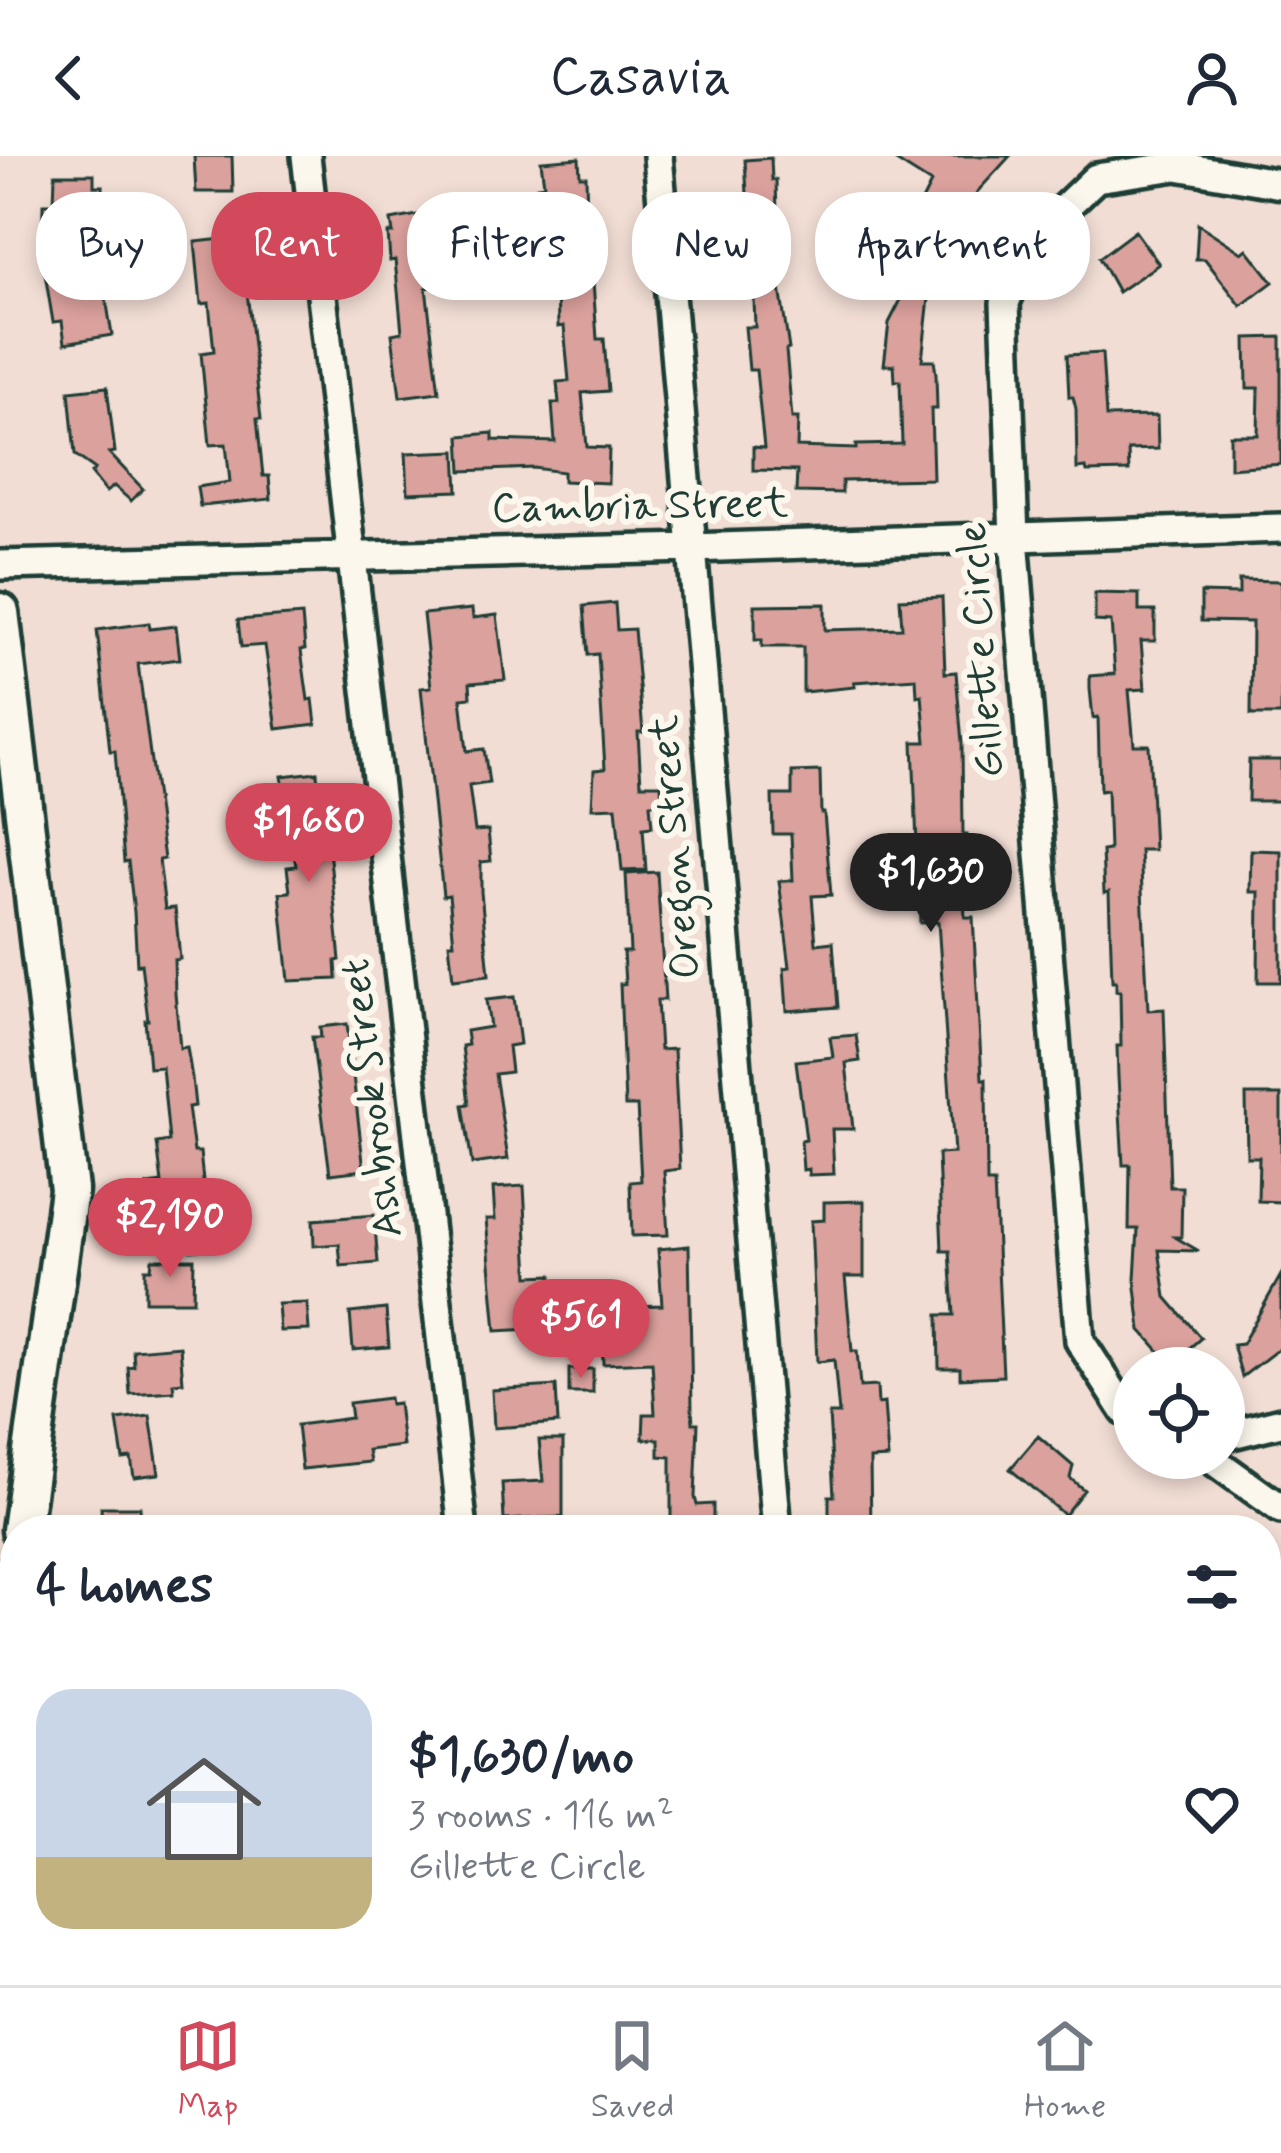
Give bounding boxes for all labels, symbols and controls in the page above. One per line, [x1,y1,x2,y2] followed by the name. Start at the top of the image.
[550,43,731,114] text: Casavia
[36,45,102,111] icon: back
[1179,45,1245,111] icon: person
[36,192,187,300] chip: Buy
[211,192,383,300] chip: Rent
[407,192,608,300] chip: Filters
[632,192,791,300] chip: New
[815,192,1090,300] chip: Apartment
[491,477,789,537] street label: Cambria Street
[946,520,1018,780] street label: Gillette Circle
[637,712,719,981] street label: Oregon Street
[211,783,407,885] pin: $1,680
[252,796,366,847] text: $1,680
[833,833,1029,935] pin: $1,630
[877,846,985,897] text: $1,630
[329,956,417,1240] street label: Ashbrook Street
[72,1178,268,1280] pin: $2,190
[115,1191,225,1242] text: $2,190
[510,1279,652,1381] pin: $561
[539,1292,623,1343] text: $561
[1113,1347,1245,1479] map controls
[1113,1347,1245,1479] button: locate
[36,1554,213,1620] text: 4 homes
[1179,1554,1245,1620] icon: filters
[408,1725,634,1791] text: $1,630/mo
[132,1737,276,1881] icon: home
[1179,1776,1245,1842] icon: heart
[408,1791,674,1842] text: 3 rooms · 116 m²
[408,1842,646,1893] text: Gillette Circle
[175,2013,241,2129] tab: Map
[591,2013,674,2129] tab: Saved
[1024,2013,1106,2129] tab: Home

